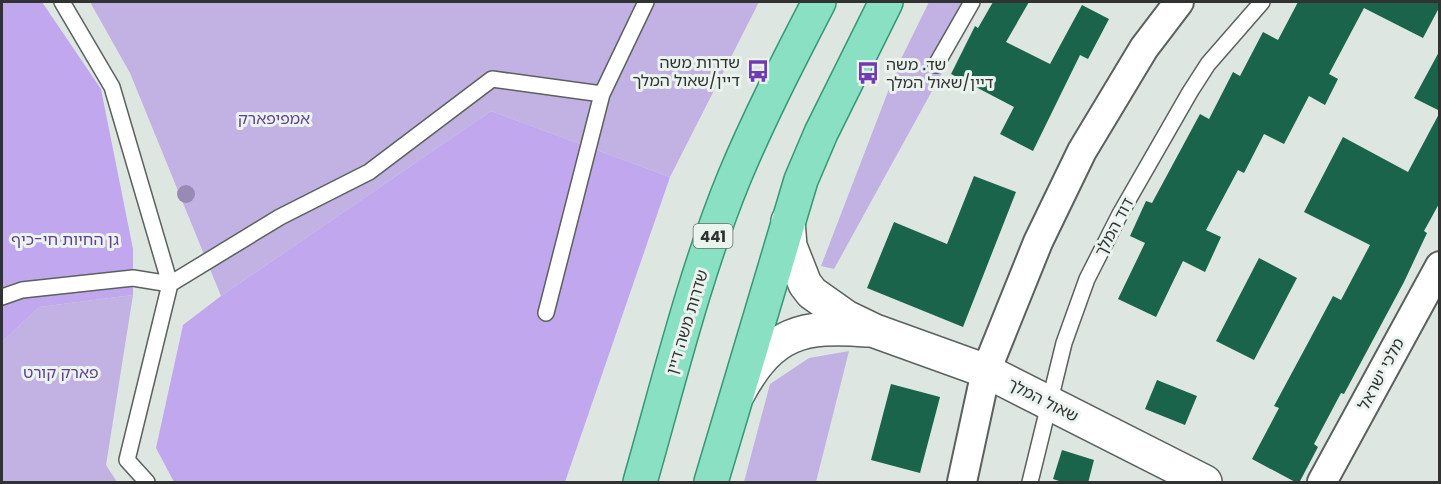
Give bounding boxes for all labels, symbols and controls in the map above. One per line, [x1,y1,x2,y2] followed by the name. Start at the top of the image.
[633,51,740,92] place label: שדרות משה דיין/שאול המלך
[886,53,994,94] place label: שד. משה דיין/שאול המלך
[745,58,771,84] bus stop icon: שדרות משה דיין/שאול המלך
[855,60,881,86] bus stop icon: שד. משה דיין/שאול המלך
[238,107,310,130] park label: אמפיפארק
[1089,193,1139,260] street label: דוד המלך
[694,224,732,248] road number: 441
[11,228,119,251] park label: גן החיות חי-כיף
[660,267,714,377] street label: שדרות משה דיין
[1352,334,1410,414] street label: מלכי ישראל
[23,361,99,384] park label: פארק קורט
[1004,372,1082,428] street label: שאול המלך

